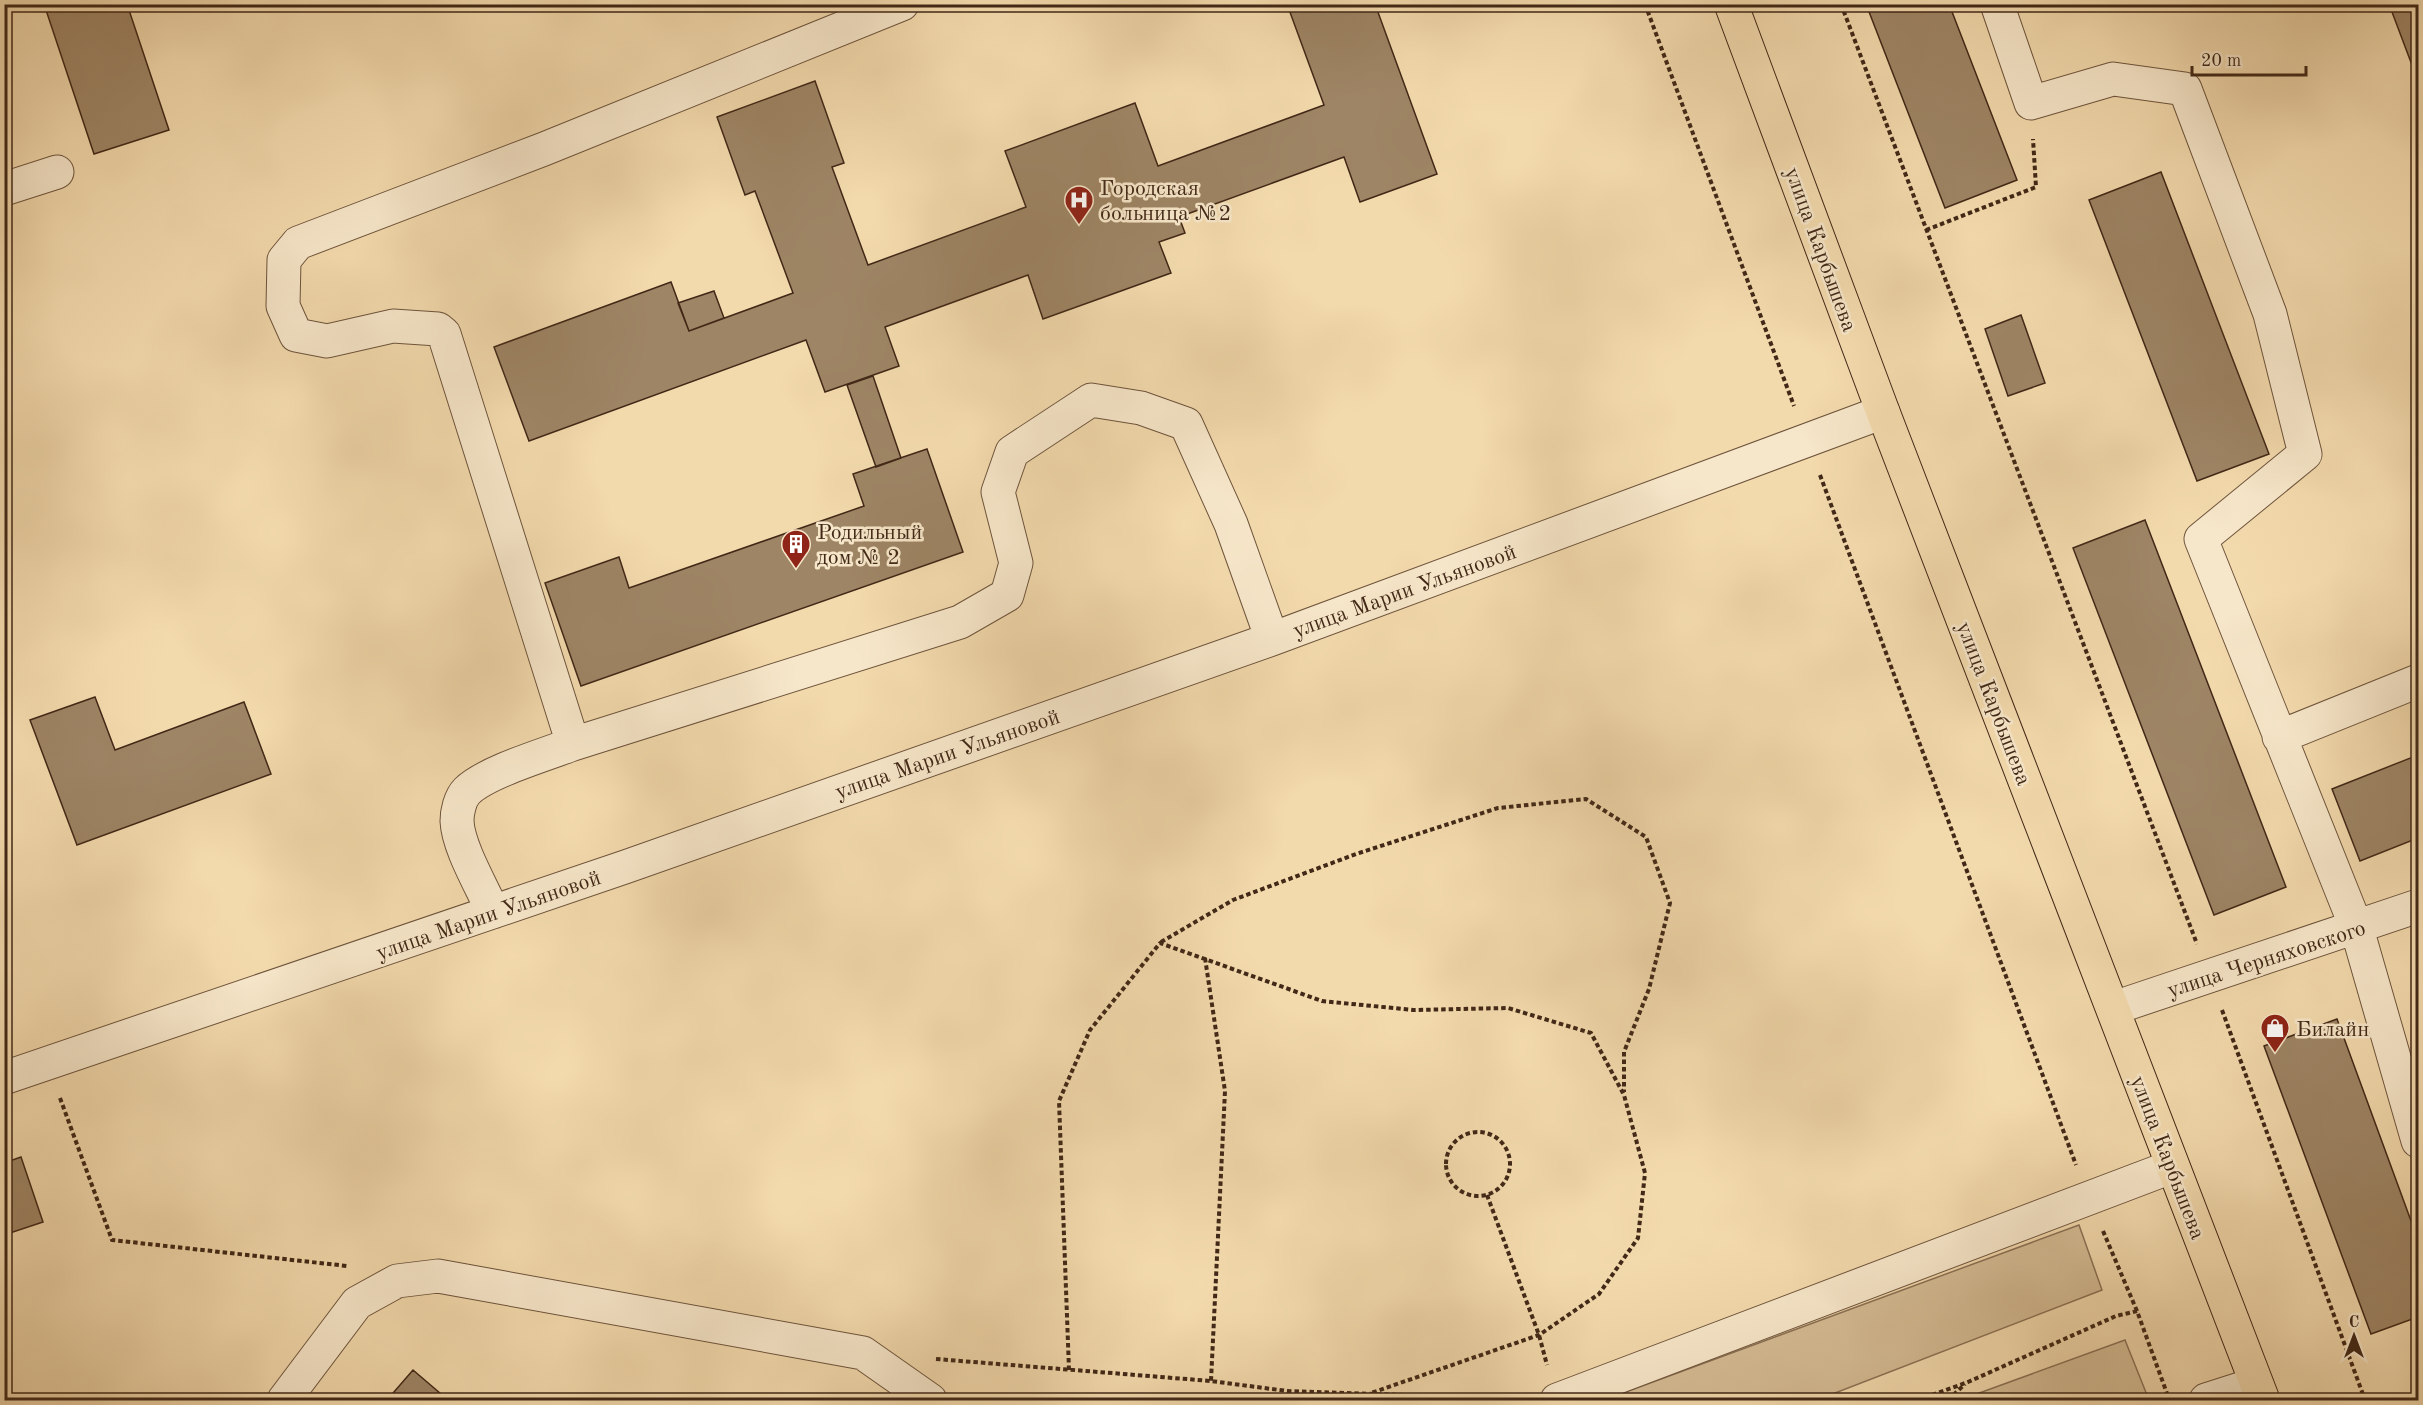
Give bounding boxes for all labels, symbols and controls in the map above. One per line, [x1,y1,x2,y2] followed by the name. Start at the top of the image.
[2192,39,2306,77] scale bar
[2201,52,2241,70] text: 20 m
[1780,164,1860,335] street label: улица Карбышева
[1100,178,1231,225] place label: Городская больница №2
[1063,184,1095,226] hospital icon: Городская больница №2
[817,522,922,569] place label: Родильный дом № 2
[780,528,812,570] building icon: Родильный дом № 2
[1290,541,1519,643] street label: улица Марии Ульяновой
[1952,619,2035,789] street label: улица Карбышева
[833,706,1063,804] street label: улица Марии Ульяновой
[374,867,604,965] street label: улица Марии Ульяновой
[2165,917,2368,1002] street label: улица Черняховского
[2259,1012,2291,1054] shop icon: Билайн
[2296,1019,2369,1041] place label: Билайн
[2126,1073,2209,1243] street label: улица Карбышева
[2324,1306,2384,1366] north arrow
[2349,1315,2359,1331] text: С

